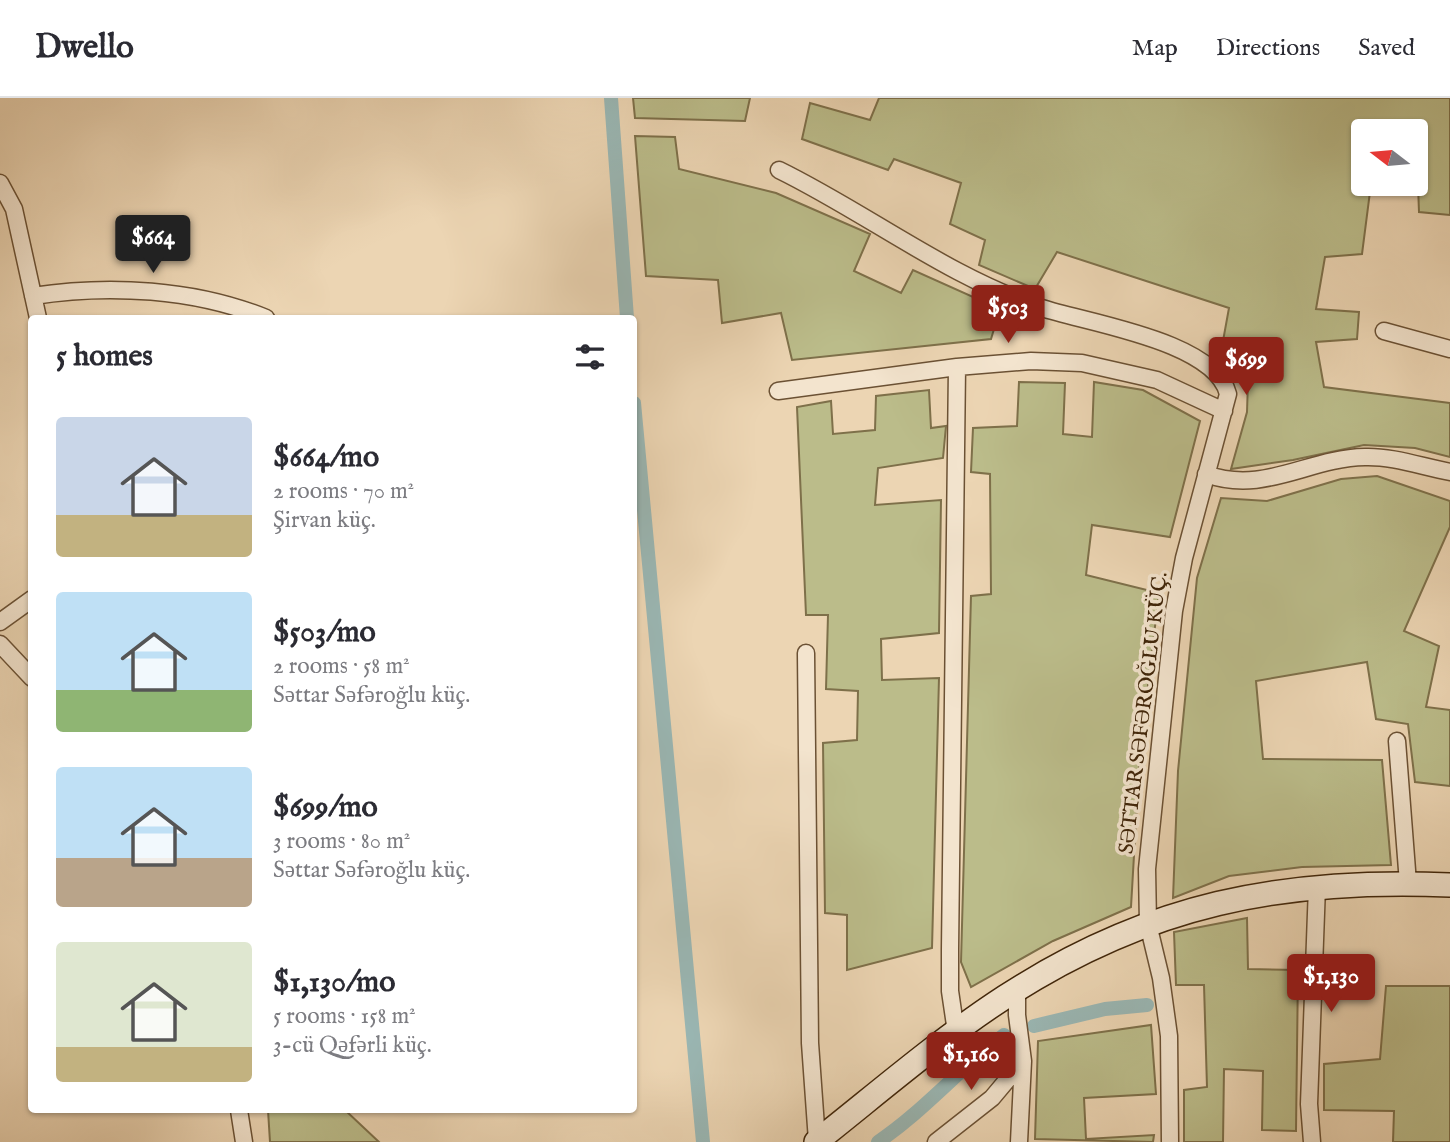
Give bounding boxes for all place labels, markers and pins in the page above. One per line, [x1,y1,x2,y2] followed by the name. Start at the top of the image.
[112,216,194,275] pin: $664
[967,286,1049,345] pin: $503
[1205,338,1287,397] pin: $699
[1274,954,1388,1014] pin: $1,130
[914,1032,1028,1092] pin: $1,160

